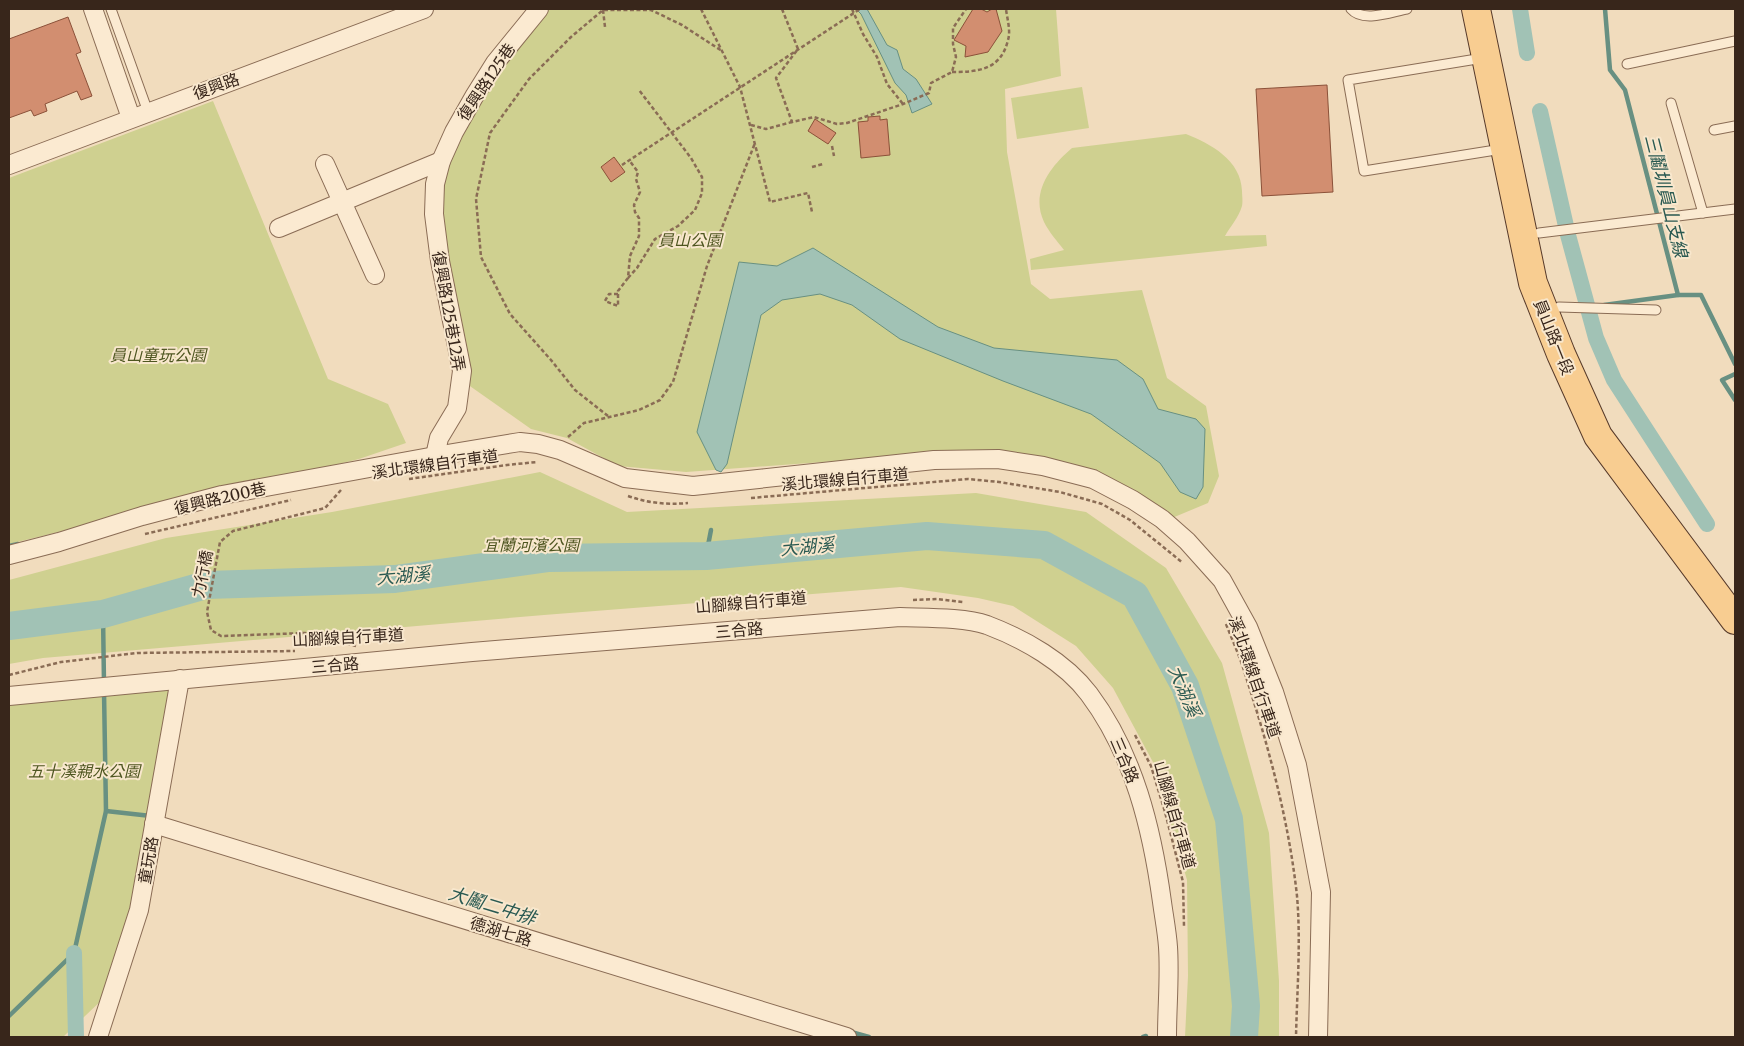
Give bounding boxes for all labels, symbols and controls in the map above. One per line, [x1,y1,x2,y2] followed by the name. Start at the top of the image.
[453,39,519,125] street label: 復興路125巷
[190,68,242,104] street label: 復興路
[1640,132,1693,262] water label: 三鬮圳員山支線
[658,230,724,250] park label: 員山公園
[429,249,469,373] street label: 復興路125巷12弄
[1530,296,1578,378] street label: 員山路一段
[110,345,208,365] park label: 員山童玩公園
[370,445,500,483] street label: 溪北環線自行車道
[780,463,910,495] street label: 溪北環線自行車道
[172,478,268,518] street label: 復興路200巷
[779,532,838,560] water label: 大湖溪
[483,535,581,555] park label: 宜蘭河濱公園
[188,549,216,599] street label: 力行橋
[375,561,434,589] water label: 大湖溪
[694,587,808,617] street label: 山腳線自行車道
[1225,613,1285,741] street label: 溪北環線自行車道
[714,618,764,642] street label: 三合路
[292,624,404,650] street label: 山腳線自行車道
[310,653,360,677] street label: 三合路
[1163,661,1207,723] water label: 大湖溪
[1106,734,1144,786] street label: 三合路
[1150,758,1200,872] street label: 山腳線自行車道
[28,761,142,781] park label: 五十溪親水公園
[134,835,162,885] street label: 童玩路
[446,881,540,930] water label: 大鬮二中排
[467,912,535,950] street label: 德湖七路

